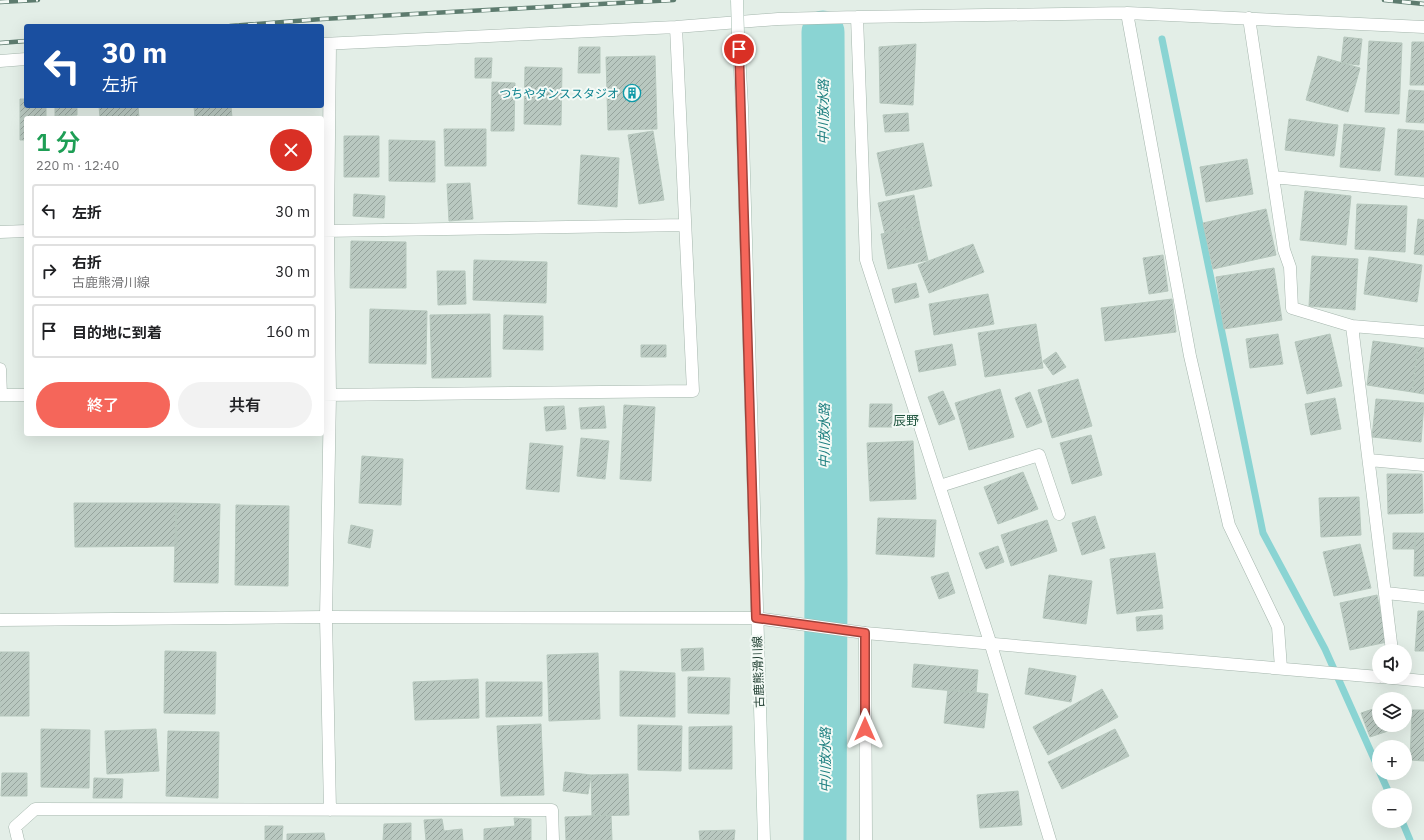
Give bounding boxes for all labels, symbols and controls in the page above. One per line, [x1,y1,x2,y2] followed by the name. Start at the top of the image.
[722,32,756,66] pin
[102,34,167,71] text: 30 m
[728,38,750,60] icon: arrive
[36,40,88,92] icon: left
[102,73,138,96] text: 左折
[815,79,832,145] water label: 中川放水路
[622,83,642,103] building icon: つちやダンススタジオ
[499,86,619,101] place label: つちやダンススタジオ
[36,126,80,158] text: 1 分
[270,129,312,171] button: close
[36,157,119,174] text: 220 m · 12:40
[38,200,60,222] icon: left
[275,202,310,221] text: 30 m
[72,203,102,222] text: 左折
[72,253,102,272] text: 右折
[38,260,60,282] icon: right
[275,262,310,281] text: 30 m
[72,274,150,291] text: 古鹿熊滑川線
[38,320,60,342] icon: arrive
[266,322,310,341] text: 160 m
[72,323,162,342] text: 目的地に到着
[36,382,170,428] button: 終了
[178,382,312,428] button: 共有
[816,403,833,469] water label: 中川放水路
[893,412,919,429] district label: 辰野
[749,636,767,708] street label: 古鹿熊滑川線
[1372,644,1412,828] map controls
[1372,644,1412,684] button: sound
[1372,692,1412,732] button: layers
[844,708,886,750] position arrow
[817,727,834,793] water label: 中川放水路
[1372,740,1412,780] button: +
[1372,788,1412,828] button: −

